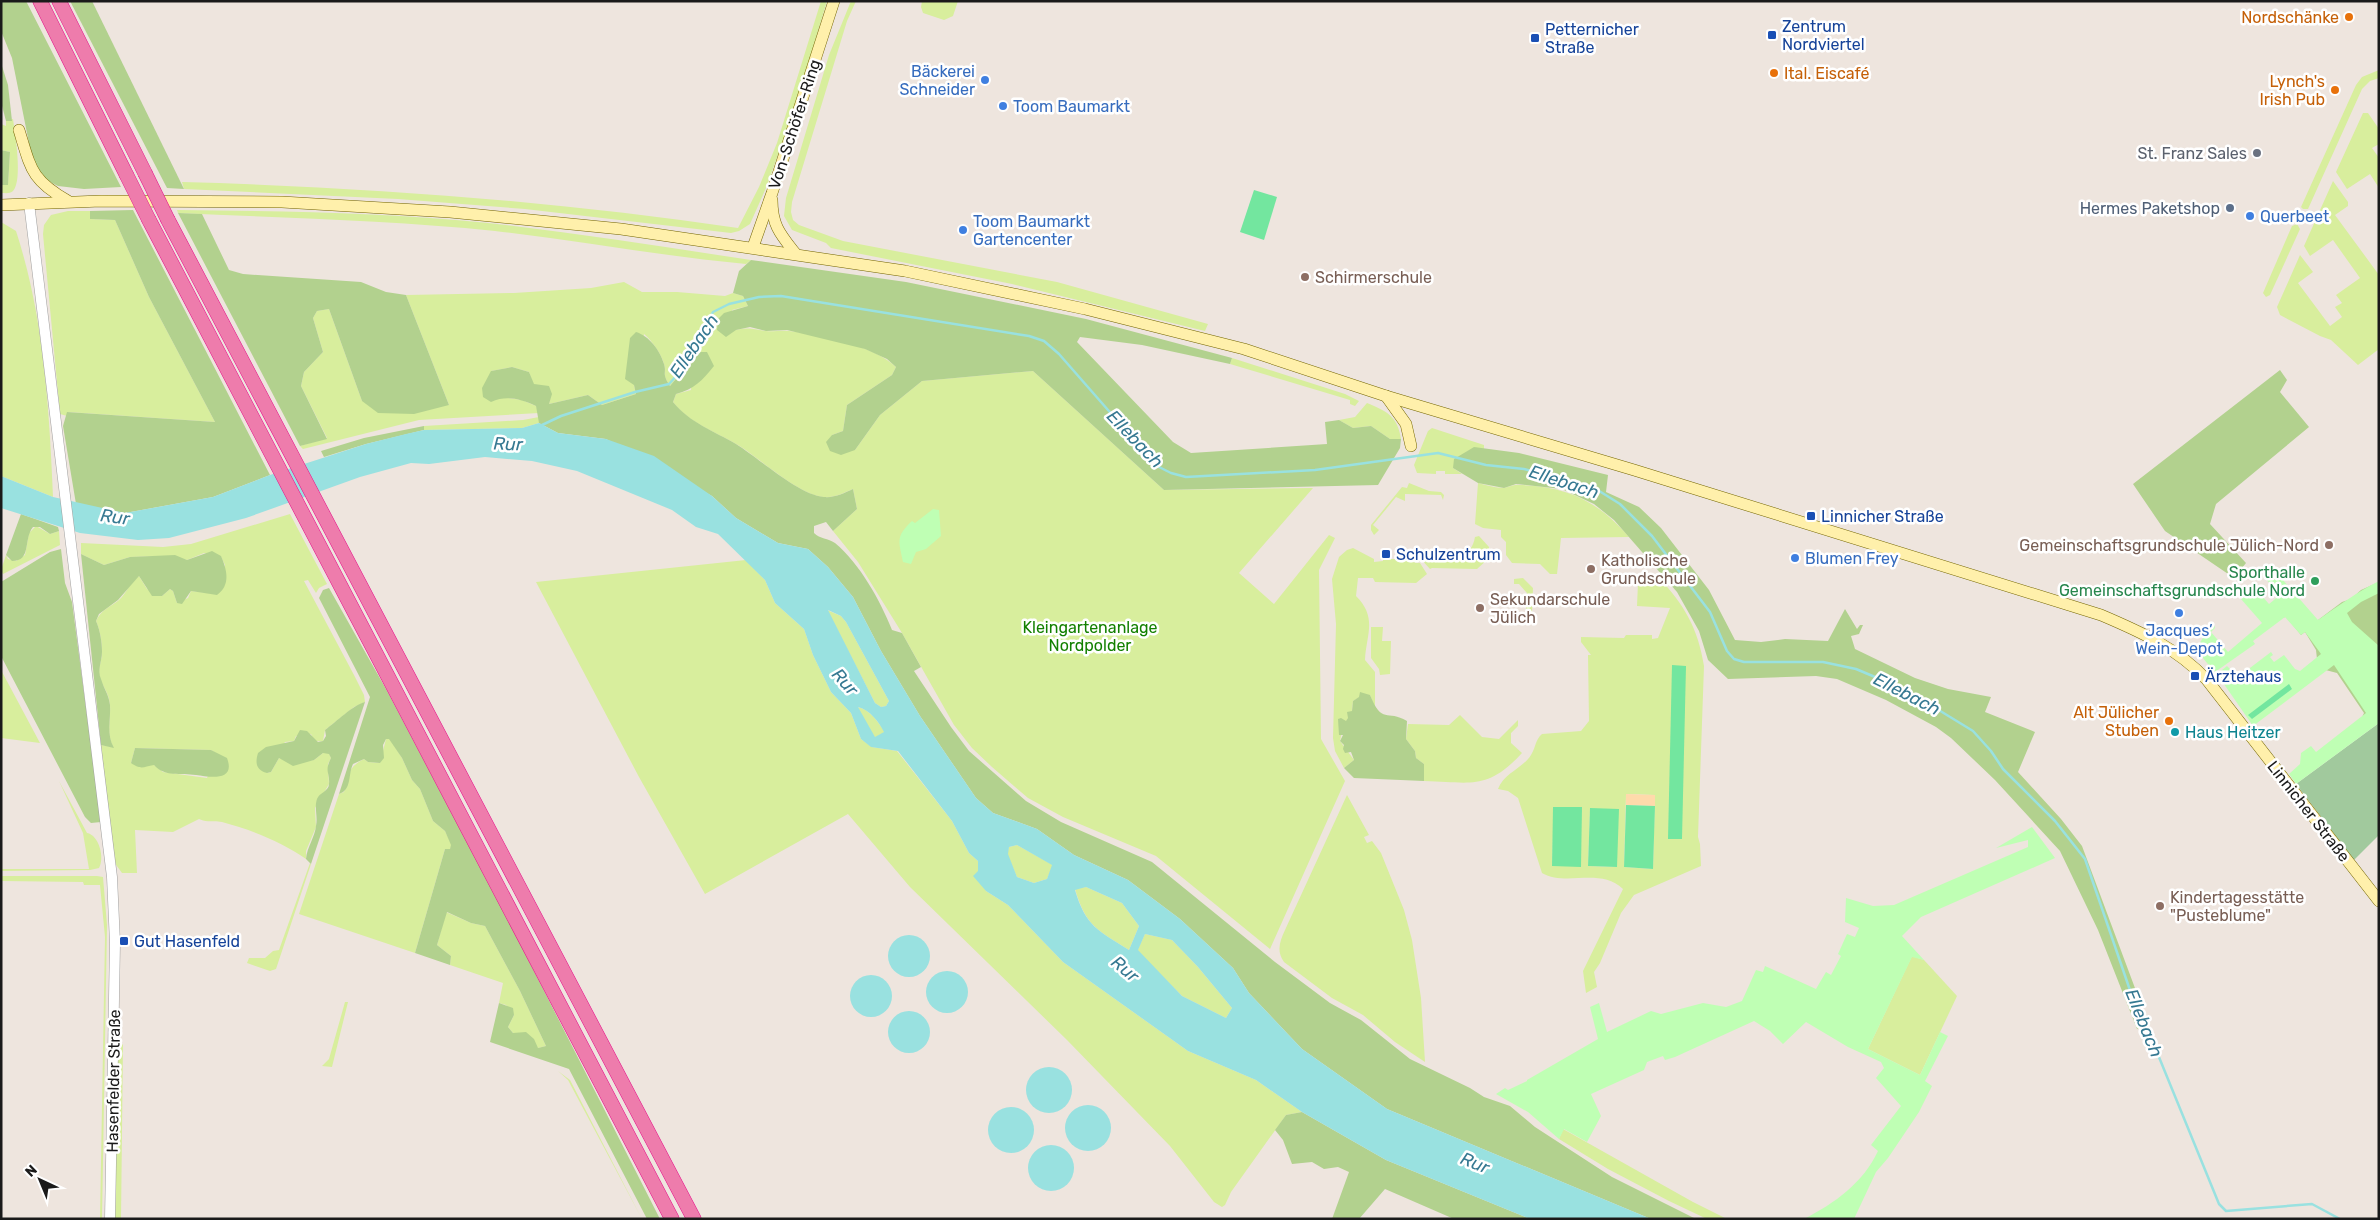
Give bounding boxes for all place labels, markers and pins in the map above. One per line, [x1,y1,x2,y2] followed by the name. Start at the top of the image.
[2241,8,2339,27] place label: Nordschänke
[2343,11,2355,23] marker: Nordschänke
[1782,17,1865,54] place label: Zentrum Nordviertel
[1545,20,1639,57] place label: Petternicher Straße
[1766,29,1778,41] marker: Zentrum Nordviertel
[1529,32,1541,44] marker: Petternicher Straße
[899,62,975,99] place label: Bäckerei Schneider
[1784,64,1870,83] place label: Ital. Eiscafé
[1768,67,1780,79] marker: Ital. Eiscafé
[2259,72,2325,109] place label: Lynch's Irish Pub
[979,74,991,86] marker: Bäckerei Schneider
[2329,84,2341,96] marker: Lynch's Irish Pub
[1013,97,1130,116] place label: Toom Baumarkt
[997,100,1009,112] marker: Toom Baumarkt
[2137,144,2247,163] place label: St. Franz Sales
[2251,147,2263,159] marker: St. Franz Sales
[2080,199,2220,218] place label: Hermes Paketshop
[2224,202,2236,214] marker: Hermes Paketshop
[2260,207,2329,226] place label: Querbeet
[2244,210,2256,222] marker: Querbeet
[973,212,1090,249] place label: Toom Baumarkt Gartencenter
[957,224,969,236] marker: Toom Baumarkt Gartencenter
[1315,268,1432,287] place label: Schirmerschule
[1299,271,1311,283] marker: Schirmerschule
[1821,507,1944,526] place label: Linnicher Straße
[1805,510,1817,522] marker: Linnicher Straße
[2019,536,2319,555] place label: Gemeinschaftsgrundschule Jülich-Nord
[2323,539,2335,551] marker: Gemeinschaftsgrundschule Jülich-Nord
[1396,545,1501,564] place label: Schulzentrum
[1380,548,1392,560] marker: Schulzentrum
[1805,549,1899,568] place label: Blumen Frey
[1601,551,1696,588] place label: Katholische Grundschule
[1789,552,1801,564] marker: Blumen Frey
[1585,563,1597,575] marker: Katholische Grundschule
[2059,563,2305,600] place label: Sporthalle Gemeinschaftsgrundschule Nord
[2309,575,2321,587] marker: Sporthalle Gemeinschaftsgrundschule Nord
[1490,590,1610,627] place label: Sekundarschule Jülich
[1474,602,1486,614] marker: Sekundarschule Jülich
[2173,607,2185,619] marker: Jacques’ Wein-Depot
[2135,621,2223,658] place label: Jacques’ Wein-Depot
[2205,667,2282,686] place label: Ärztehaus
[2189,670,2201,682] marker: Ärztehaus
[2073,703,2159,740] place label: Alt Jülicher Stuben
[2163,715,2175,727] marker: Alt Jülicher Stuben
[2185,723,2281,742] place label: Haus Heitzer
[2169,726,2181,738] marker: Haus Heitzer
[2170,888,2304,925] place label: Kindertagesstätte "Pusteblume"
[2154,900,2166,912] marker: Kindertagesstätte "Pusteblume"
[134,932,240,951] place label: Gut Hasenfeld
[118,935,130,947] marker: Gut Hasenfeld

